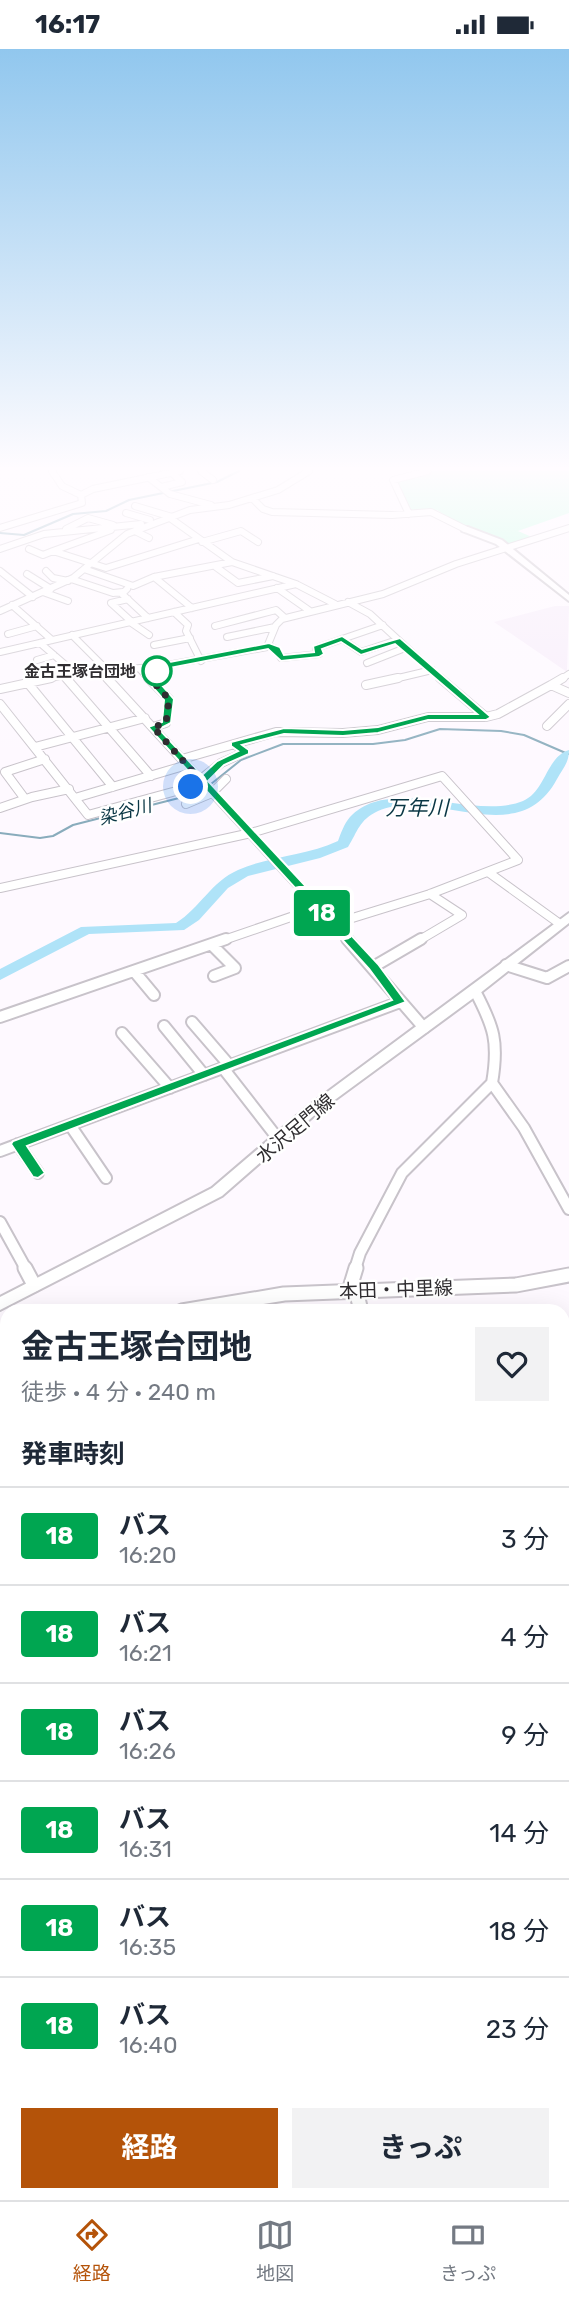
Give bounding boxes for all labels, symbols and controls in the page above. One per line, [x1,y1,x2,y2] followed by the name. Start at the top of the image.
[35,9,100,40] text: 16:17
[142,656,172,686] marker: 金古王塚台団地
[24,662,136,681] place label: 金古王塚台団地
[173,769,208,804] your location
[96,794,156,830] water label: 染谷川
[386,795,450,820] water label: 万年川
[290,890,354,936] line badge: 18
[308,899,336,927] text: 18
[252,1089,339,1168] street label: 水沢足門線
[339,1276,453,1303] street label: 本田・中里線
[21,1327,252,1366] text: 金古王塚台団地
[475,1327,549,1401] button: heart
[21,1378,216,1406] text: 徒歩 · 4 分 · 240 m
[21,1439,125,1470] text: 発車時刻
[119,1510,171,1541] text: バス
[45,1522,74,1550] text: 18
[501,1524,549,1555] text: 3 分
[119,1541,177,1569] text: 16:20
[119,1608,171,1639] text: バス
[45,1620,74,1648] text: 18
[500,1622,549,1653] text: 4 分
[119,1639,172,1667] text: 16:21
[119,1706,171,1737] text: バス
[45,1718,74,1746] text: 18
[501,1720,549,1751] text: 9 分
[119,1737,176,1765] text: 16:26
[119,1804,171,1835] text: バス
[45,1816,74,1844] text: 18
[489,1818,549,1849] text: 14 分
[119,1835,172,1863] text: 16:31
[119,1902,171,1933] text: バス
[45,1914,74,1942] text: 18
[489,1916,549,1947] text: 18 分
[119,1933,176,1961] text: 16:35
[119,2000,171,2031] text: バス
[45,2012,74,2040] text: 18
[486,2014,549,2045] text: 23 分
[119,2031,178,2059] text: 16:40
[21,2108,278,2188] button: 経路
[292,2108,549,2188] button: きっぷ
[73,2216,111,2285] tab: 経路
[256,2216,294,2285] tab: 地図
[440,2216,496,2285] tab: きっぷ

